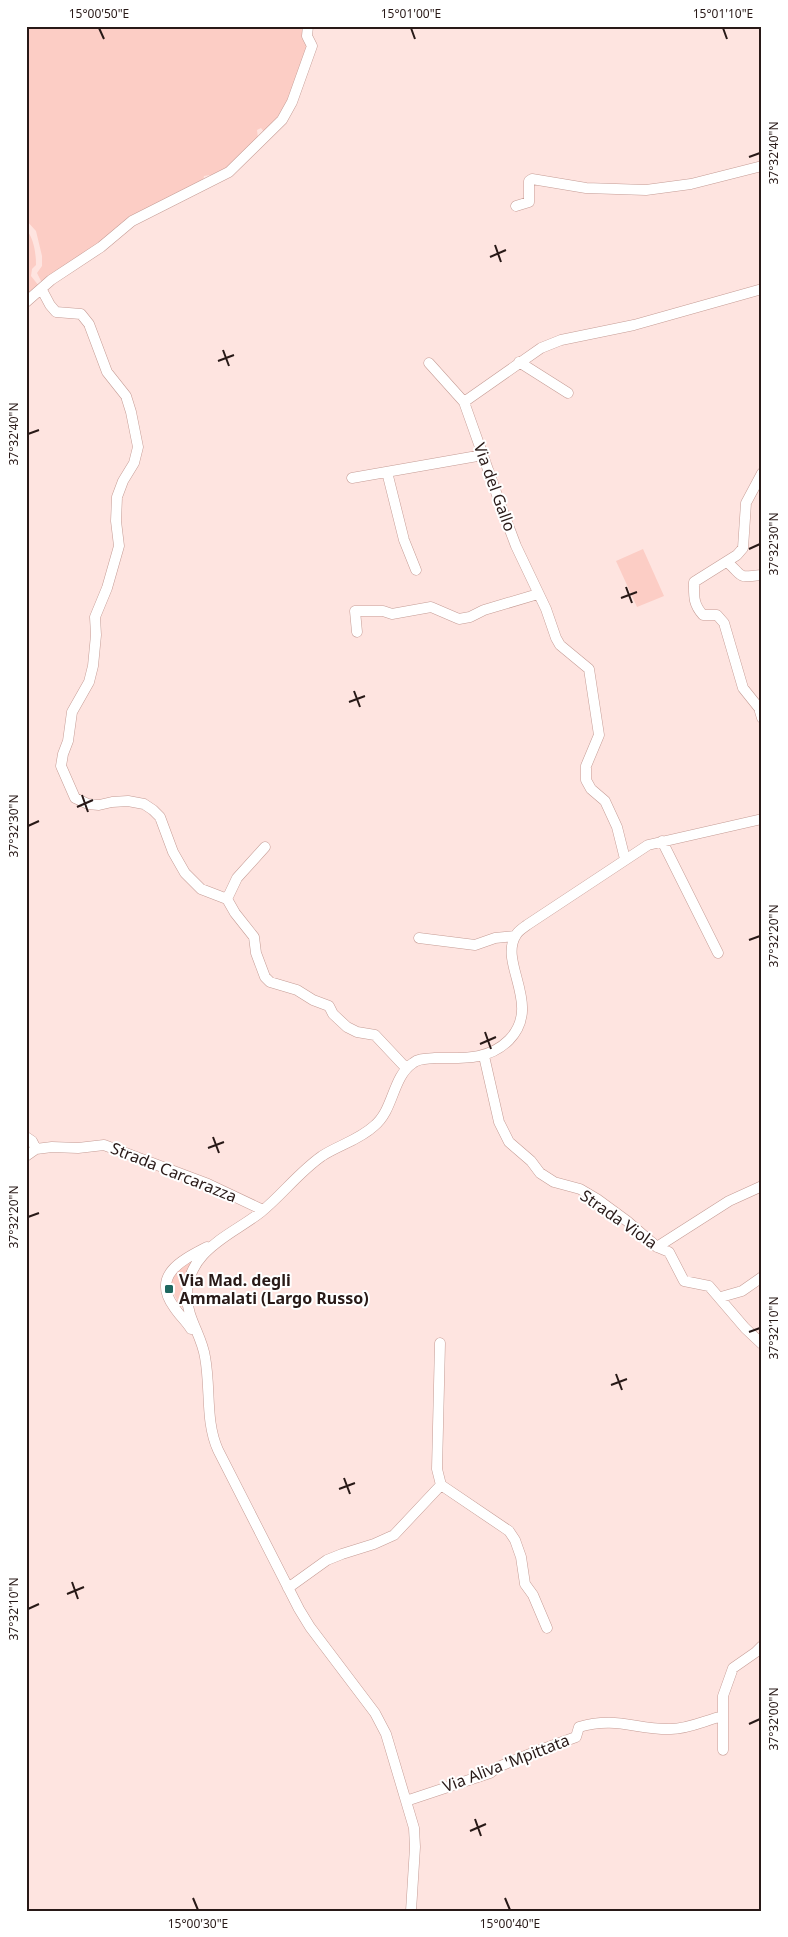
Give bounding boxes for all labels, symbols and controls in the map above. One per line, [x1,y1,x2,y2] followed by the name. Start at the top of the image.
[69,5,129,22] text: 15°00'50"E
[381,5,441,22] text: 15°01'00"E
[693,5,753,22] text: 15°01'10"E
[765,121,782,185] text: 37°32'40"N
[5,402,22,466] text: 37°32'40"N
[469,440,521,534] street label: Via del Gallo
[765,512,782,576] text: 37°32'30"N
[5,794,22,858] text: 37°32'30"N
[765,904,782,968] text: 37°32'20"N
[108,1137,240,1207] street label: Strada Carcarazza
[576,1184,662,1254] street label: Strada Viola
[5,1185,22,1249] text: 37°32'20"N
[179,1269,369,1309] place label: Via Mad. degli Ammalati (Largo Russo)
[163,1283,175,1295] marker: Via Mad. degli Ammalati (Largo Russo)
[765,1296,782,1360] text: 37°32'10"N
[5,1577,22,1641] text: 37°32'10"N
[765,1687,782,1751] text: 37°32'00"N
[440,1729,572,1797] street label: Via Aliva 'Mpittata
[168,1915,228,1932] text: 15°00'30"E
[480,1915,540,1932] text: 15°00'40"E

